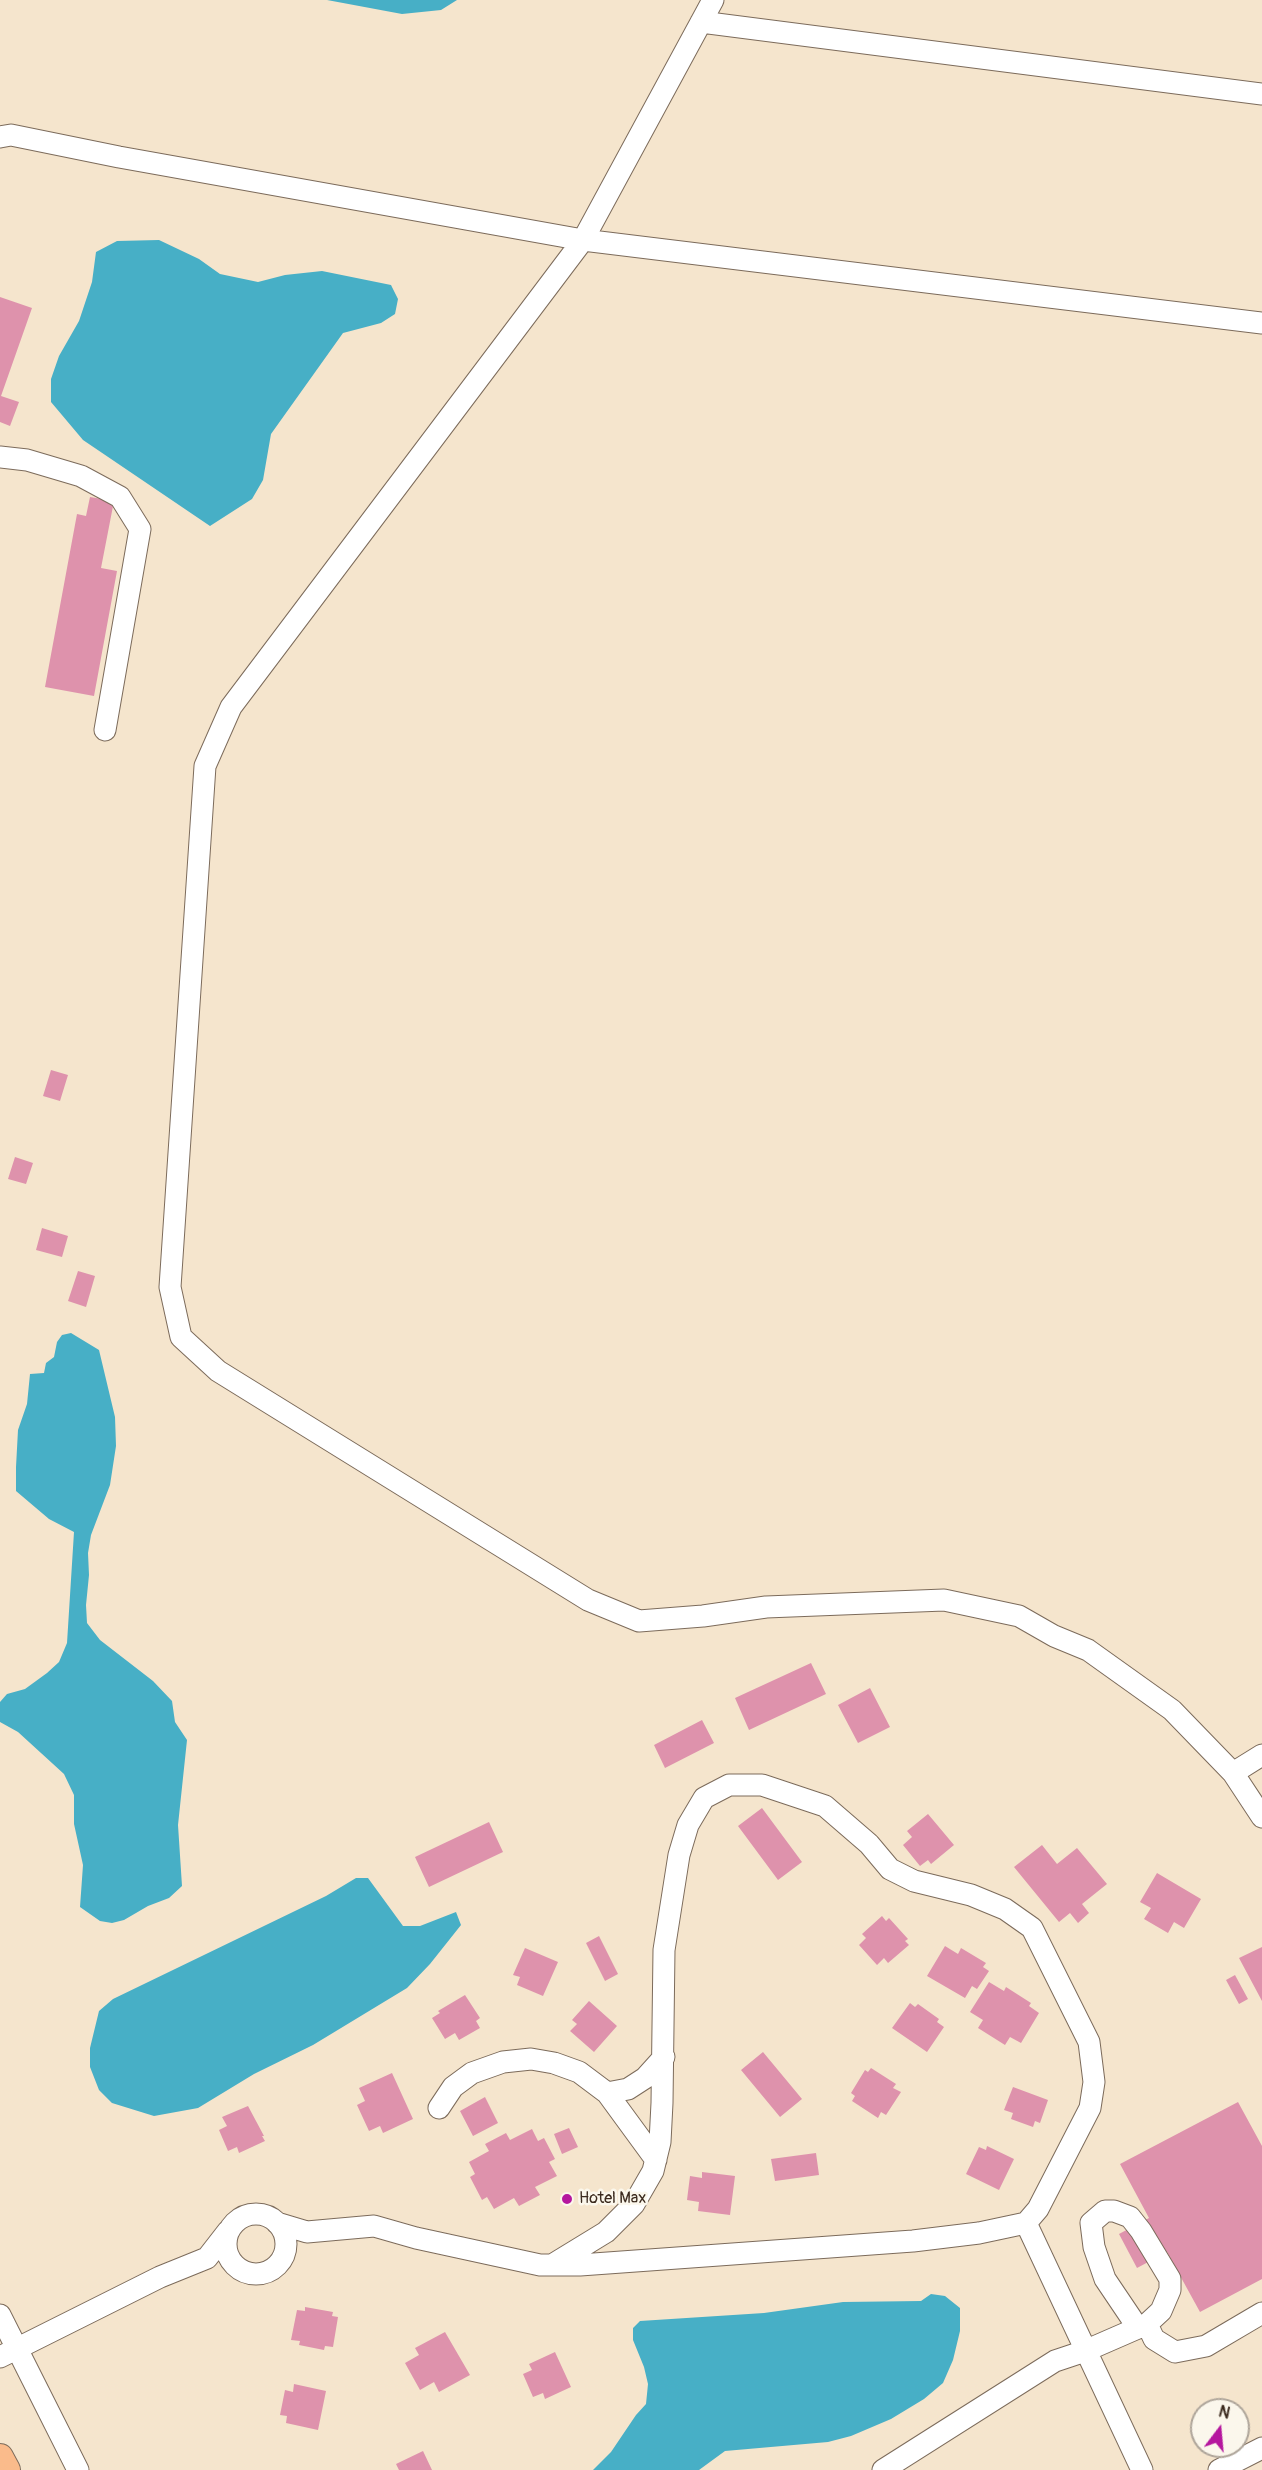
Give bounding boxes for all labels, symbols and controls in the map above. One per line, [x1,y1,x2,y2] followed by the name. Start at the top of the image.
[579,2189,646,2209] place label: Hotel Max
[560,2192,574,2206] marker: Hotel Max
[1190,2398,1250,2458] north arrow
[1216,2402,1232,2424] text: N

